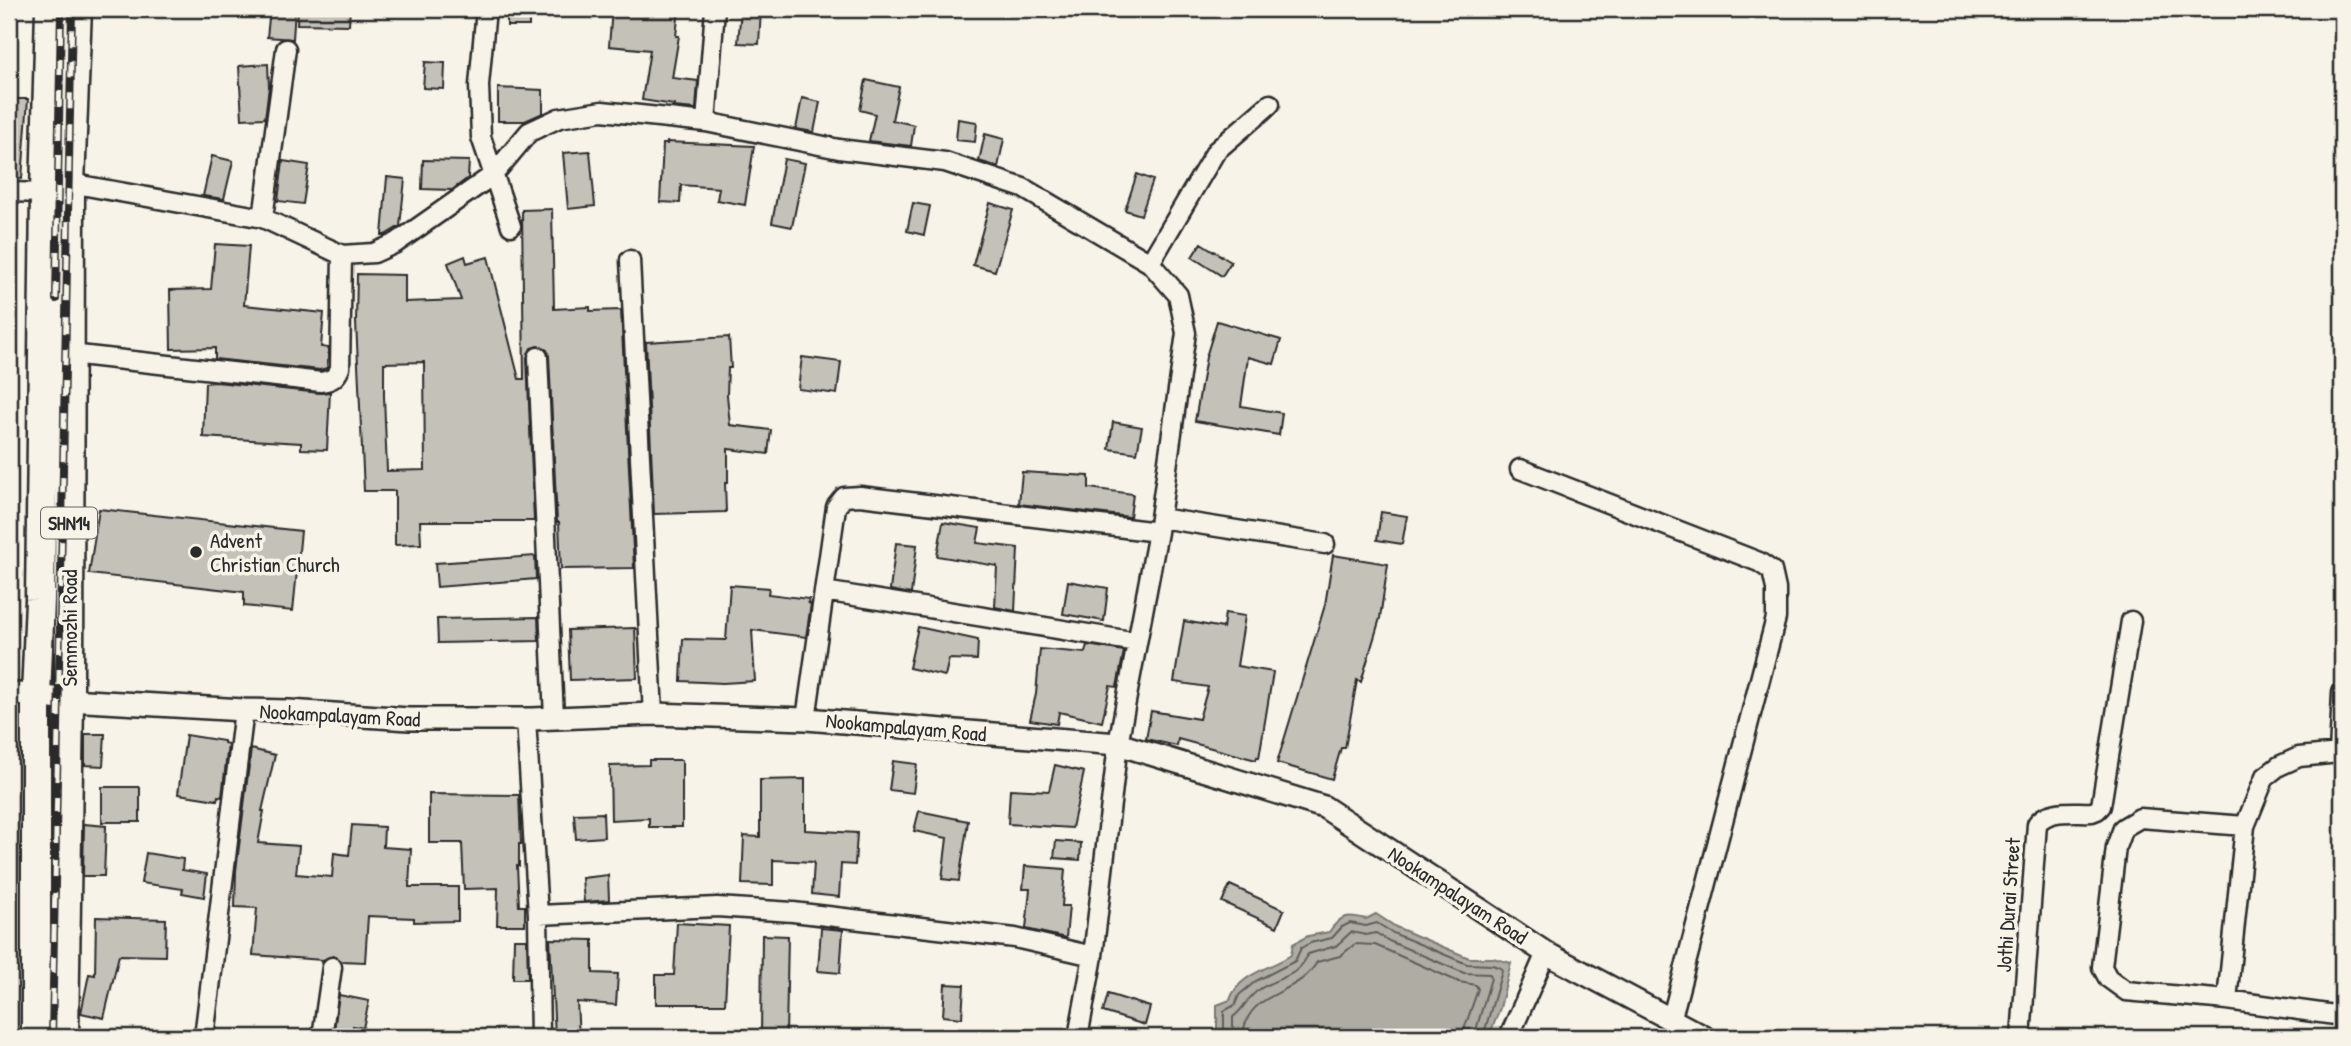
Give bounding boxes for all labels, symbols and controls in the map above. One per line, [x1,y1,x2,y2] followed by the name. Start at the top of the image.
[41,508,97,538] road number: SHN14
[210,526,340,579] place label: Advent Christian Church
[188,544,204,560] marker: Advent Christian Church
[55,570,84,686] street label: Semmozhi Road
[259,696,421,734] street label: Nookampalayam Road
[825,706,987,748] street label: Nookampalayam Road
[1989,836,2027,973] street label: Jothi Durai Street
[1383,839,1533,951] street label: Nookampalayam Road

